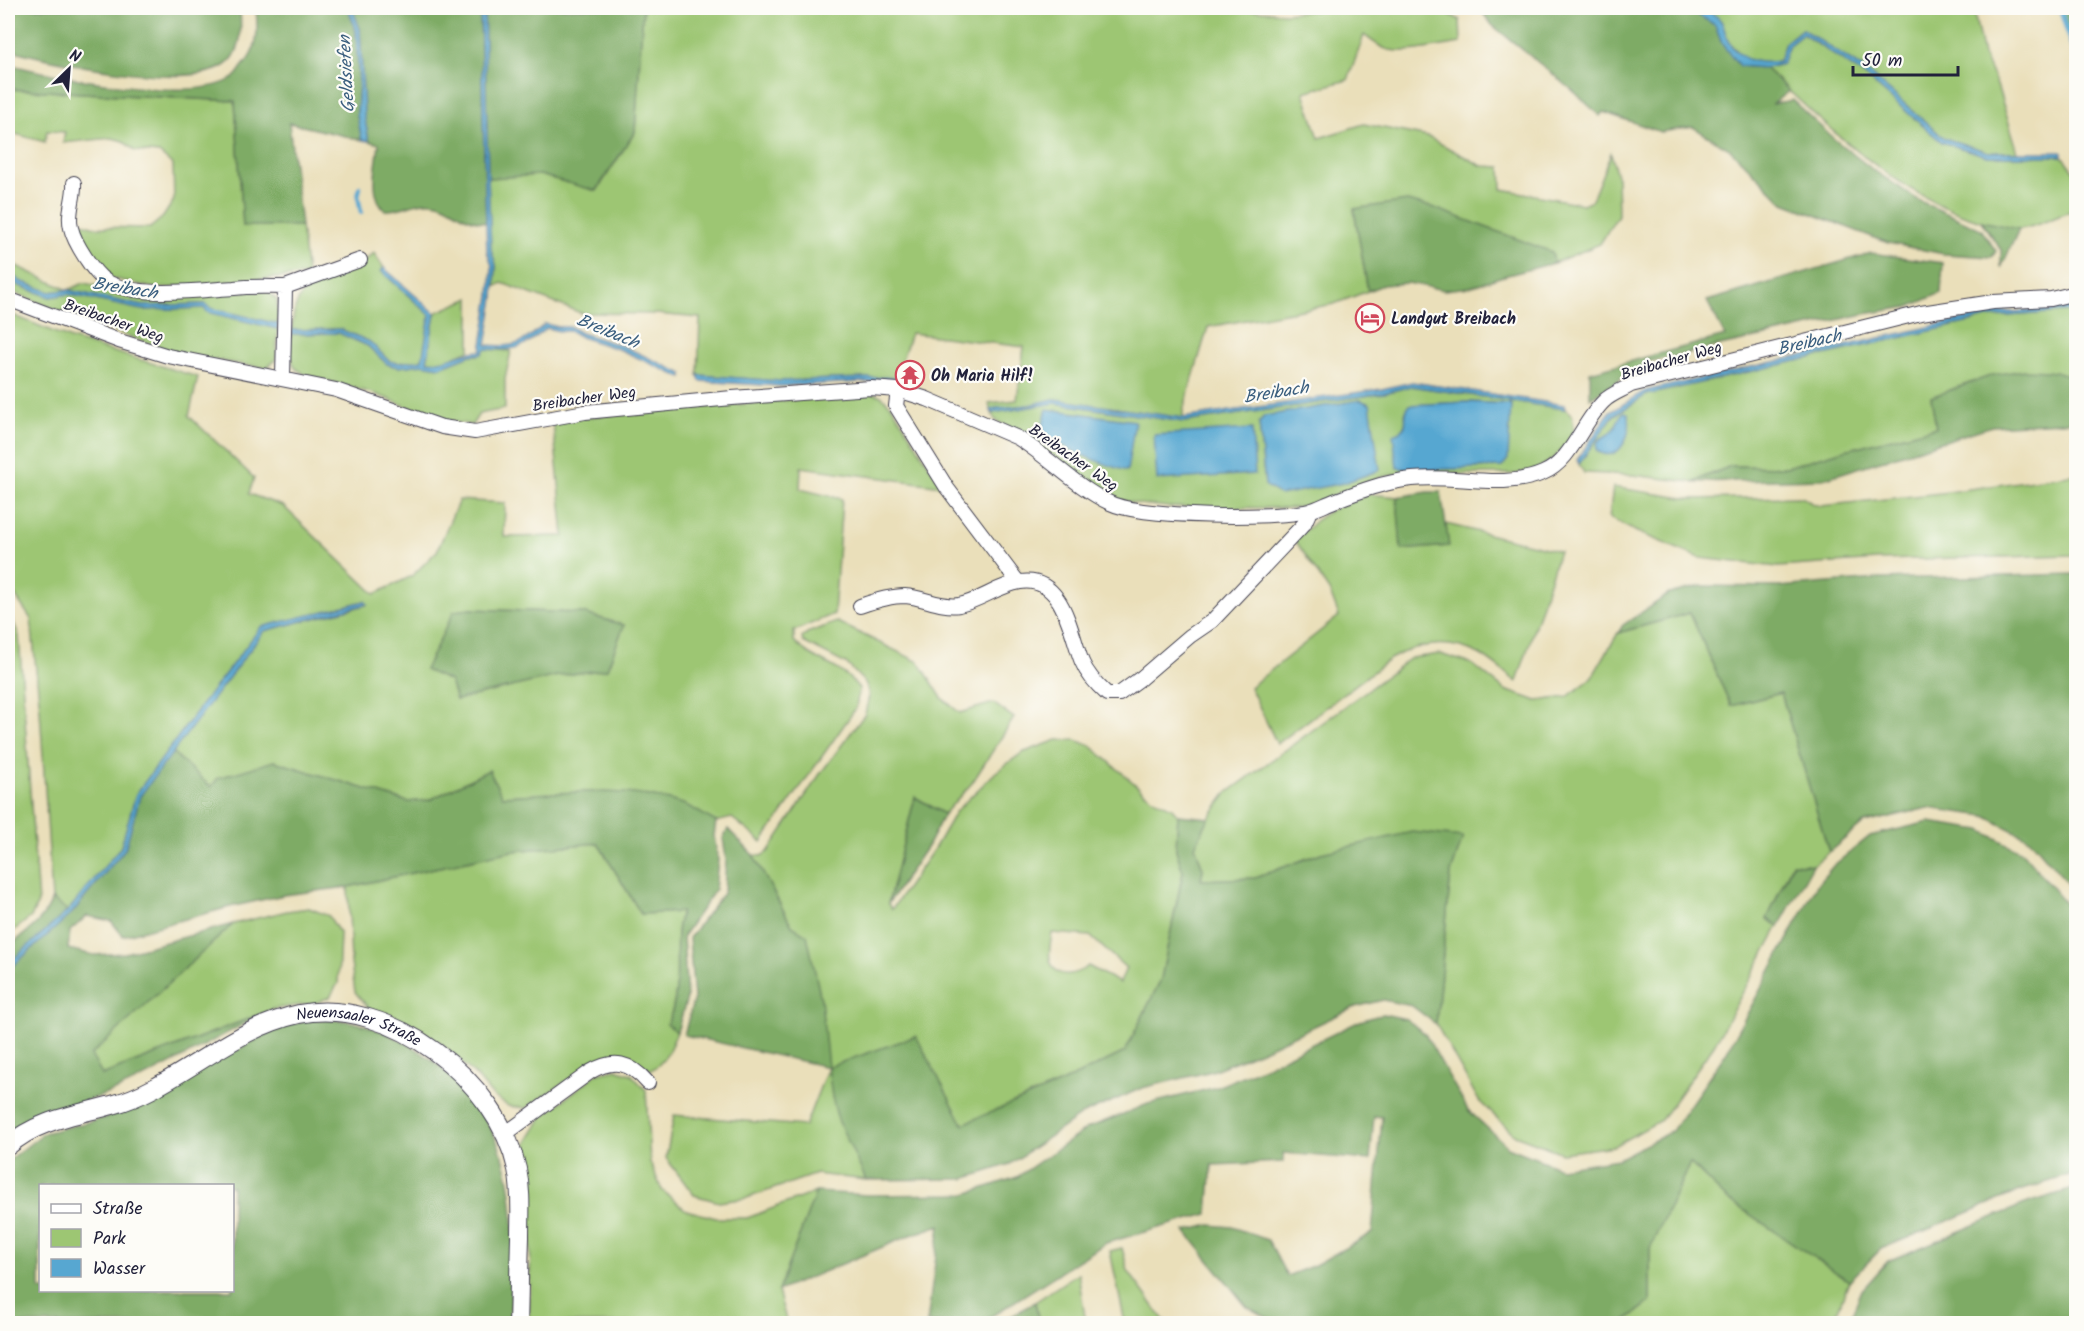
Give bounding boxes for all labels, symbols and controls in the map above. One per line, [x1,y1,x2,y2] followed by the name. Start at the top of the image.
[331,33,364,113] water label: Geldsiefen
[39,39,99,99] north arrow
[1853,39,1958,77] scale bar
[65,43,85,70] text: N
[1862,47,1902,76] text: 50 m
[90,270,161,309] water label: Breibach
[60,293,167,350] street label: Breibacher Weg
[1354,302,1386,334] hotel icon: Landgut Breibach
[572,307,644,359] water label: Breibach
[1391,307,1516,332] place label: Landgut Breibach
[1774,322,1846,365] water label: Breibach
[1618,335,1725,388] street label: Breibacher Weg
[894,359,926,391] temple icon: Oh Maria Hilf!
[931,364,1034,389] place label: Oh Maria Hilf!
[1242,374,1312,413] water label: Breibach
[531,380,638,419] street label: Breibacher Weg
[1023,418,1123,498] street label: Breibacher Weg
[294,1001,426,1053] street label: Neuensaaler Straße
[39,1184,234,1292] legend
[93,1195,143,1224] text: Straße
[93,1225,126,1254] text: Park
[93,1255,146,1284] text: Wasser

